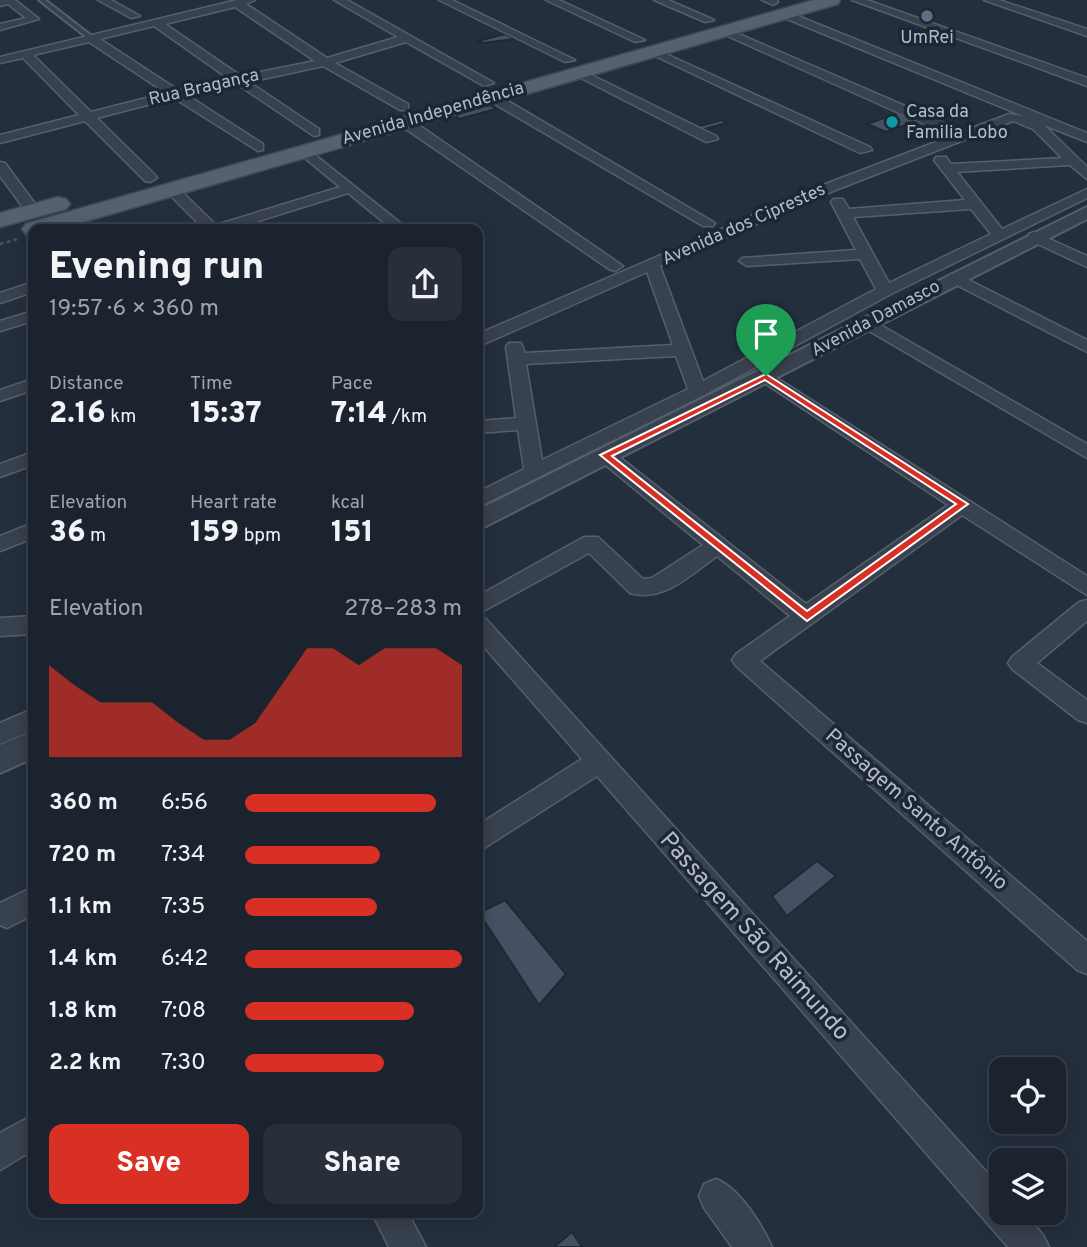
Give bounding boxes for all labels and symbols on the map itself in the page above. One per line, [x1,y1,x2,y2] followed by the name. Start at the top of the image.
[919,8,935,24] marker: UmRei
[900,27,954,50] place label: UmRei
[147,64,261,112] street label: Rua Bragança
[339,77,527,151] street label: Avenida Independência
[906,101,1008,145] place label: Casa da Familia Lobo
[884,114,900,130] marker: Casa da Familia Lobo
[659,179,829,271] street label: Avenida dos Ciprestes
[808,275,944,363] street label: Avenida Damasco
[736,304,796,376] pin
[819,723,1013,897] street label: Passagem Santo Antônio
[652,827,856,1047] street label: Passagem São Raimundo

